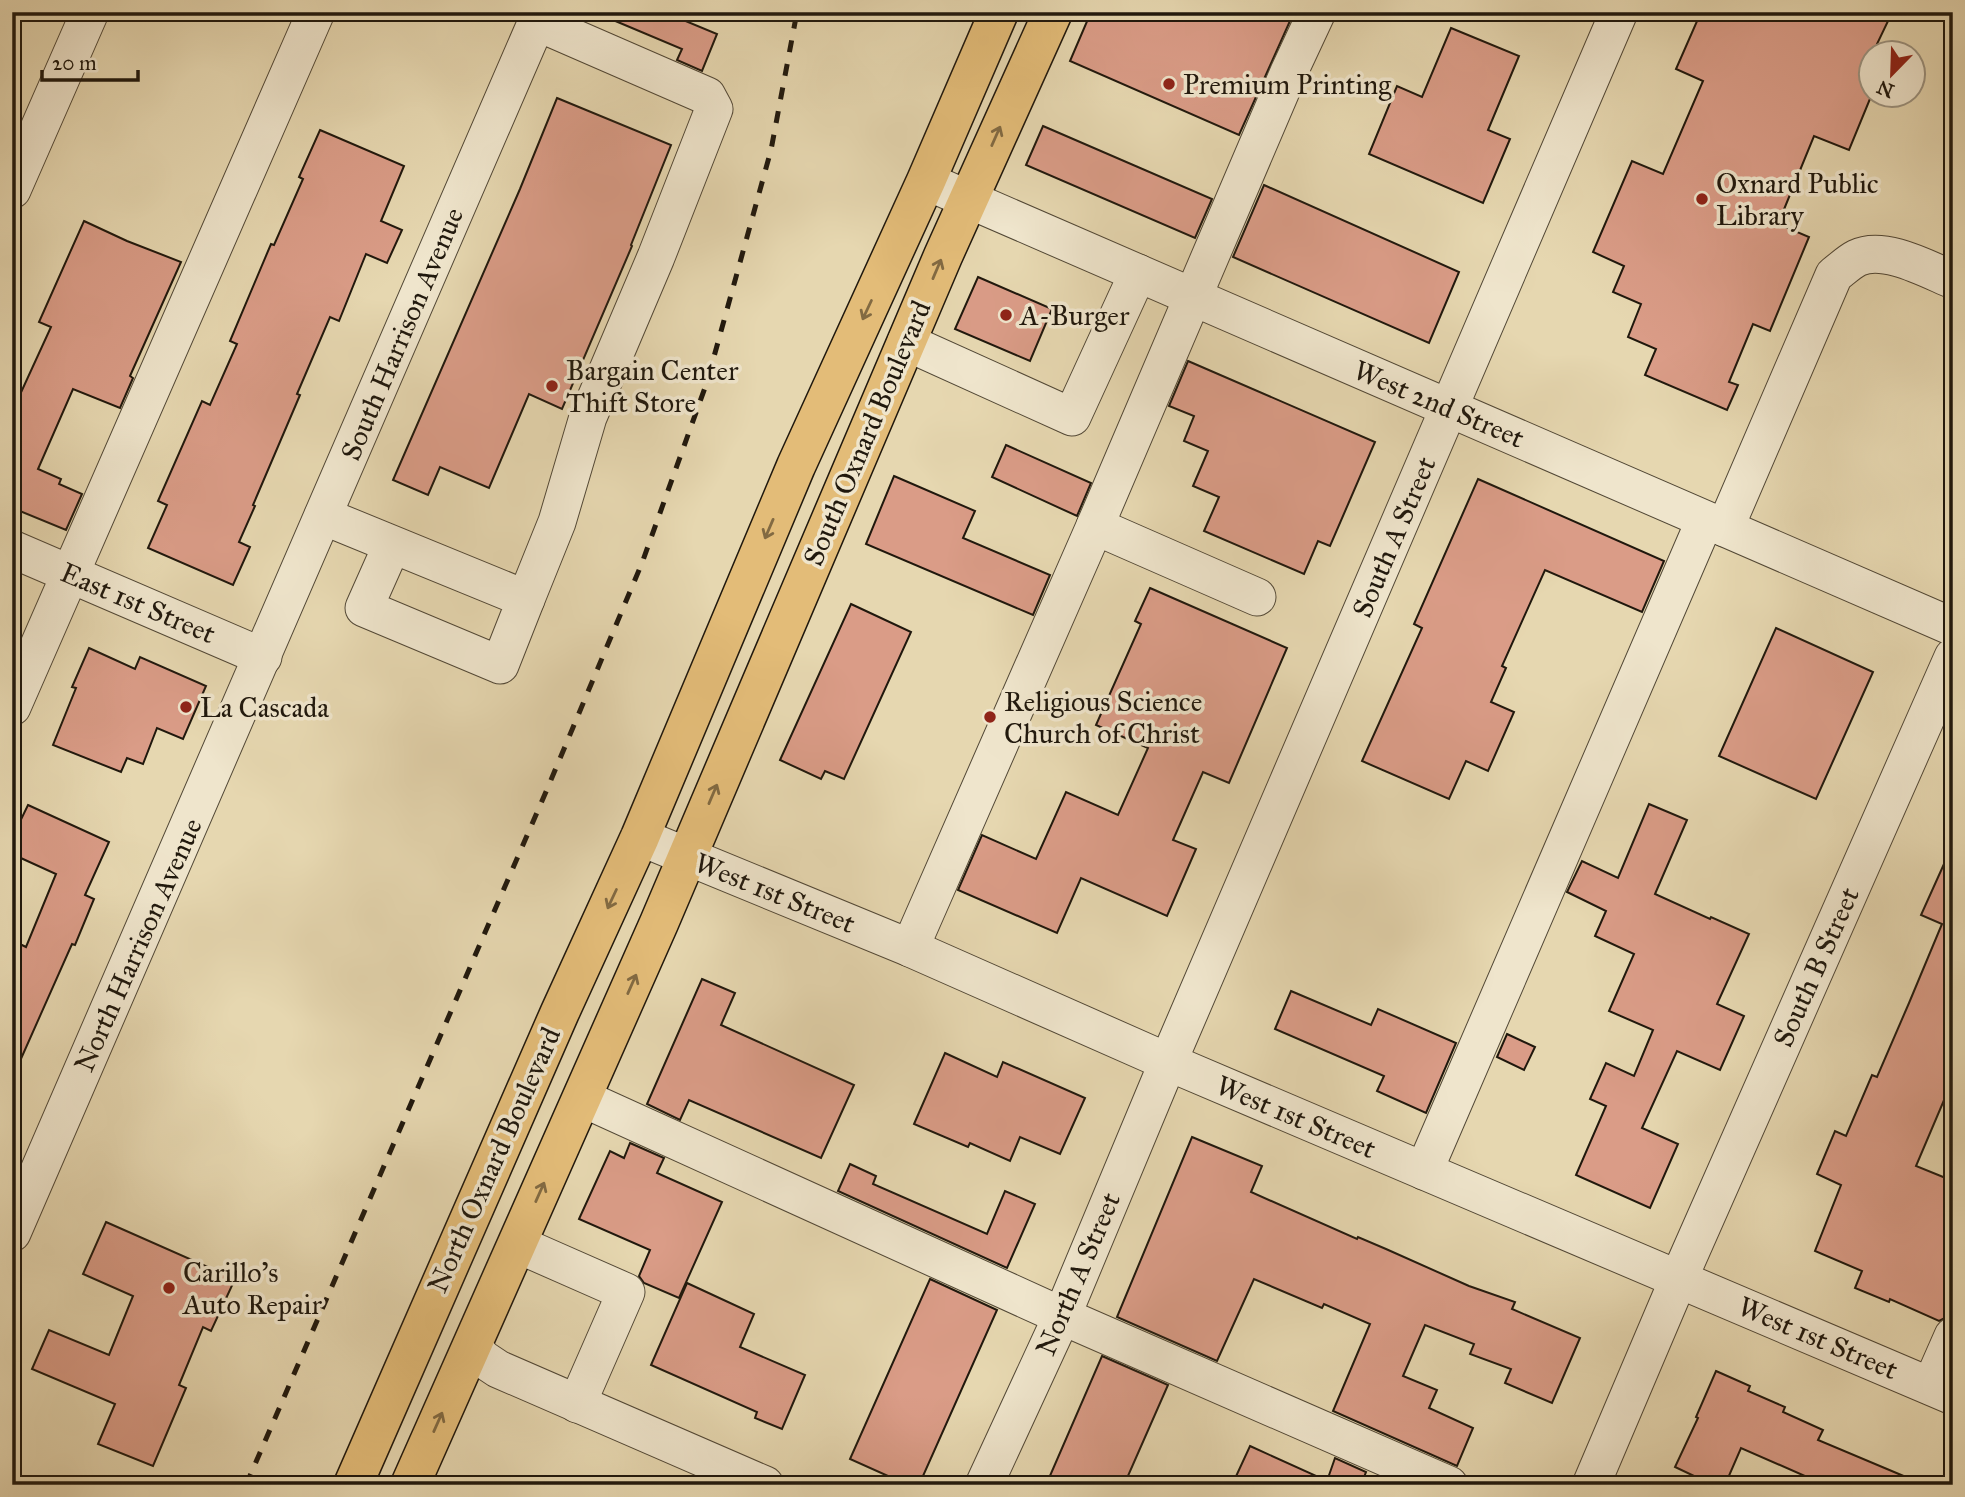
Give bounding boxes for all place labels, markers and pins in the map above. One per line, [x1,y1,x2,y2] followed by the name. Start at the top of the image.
[1183,67,1392,102] place label: Premium Printing
[1161,76,1177,92] marker: Premium Printing
[1716,166,1879,233] place label: Oxnard Public Library
[1694,191,1710,207] marker: Oxnard Public Library
[1019,298,1130,333] place label: A-Burger
[998,307,1014,323] marker: A-Burger
[566,353,739,420] place label: Bargain Center Thift Store
[544,378,560,394] marker: Bargain Center Thift Store
[1004,684,1202,751] place label: Religious Science Church of Christ
[200,690,329,725] place label: La Cascada
[178,699,194,715] marker: La Cascada
[982,709,998,725] marker: Religious Science Church of Christ
[182,1255,322,1322] place label: Carillo's Auto Repair
[161,1280,177,1296] marker: Carillo's Auto Repair

